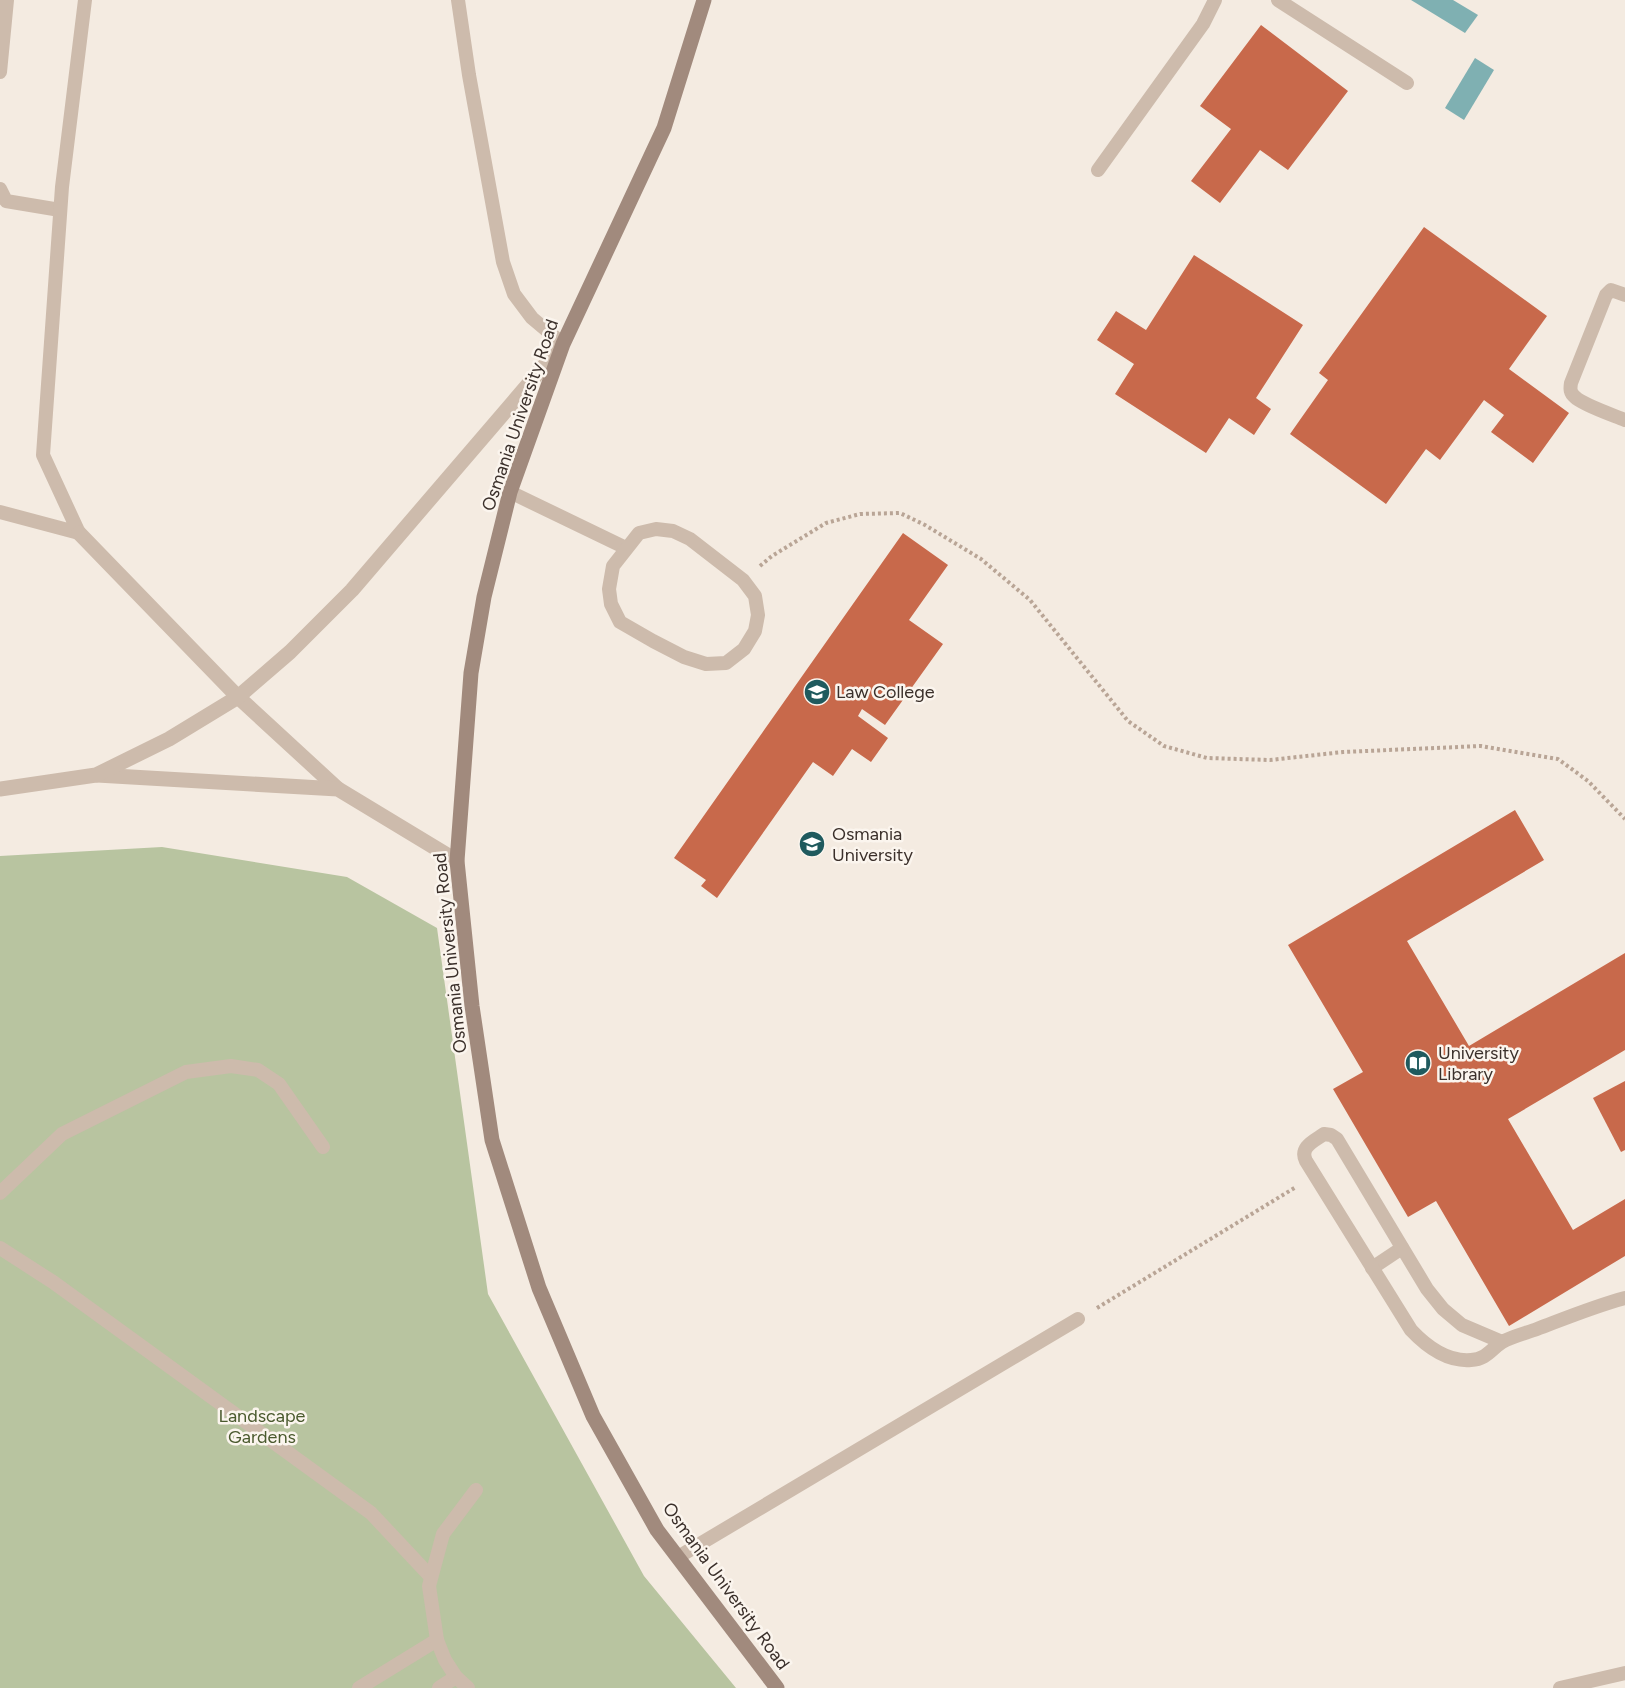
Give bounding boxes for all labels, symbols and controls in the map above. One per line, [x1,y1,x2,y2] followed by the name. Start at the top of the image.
[477,316,563,514] street label: Osmania University Road
[802,677,832,707] school or university icon: Law College
[836,681,935,703] place label: Law College
[832,823,913,866] place label: Osmania University
[797,829,827,859] school or university icon: Osmania University
[429,852,471,1054] street label: Osmania University Road
[1438,1042,1519,1085] place label: University Library
[1403,1048,1433,1078] library icon: University Library
[219,1405,306,1448] park label: Landscape Gardens
[658,1498,794,1674] street label: Osmania University Road

